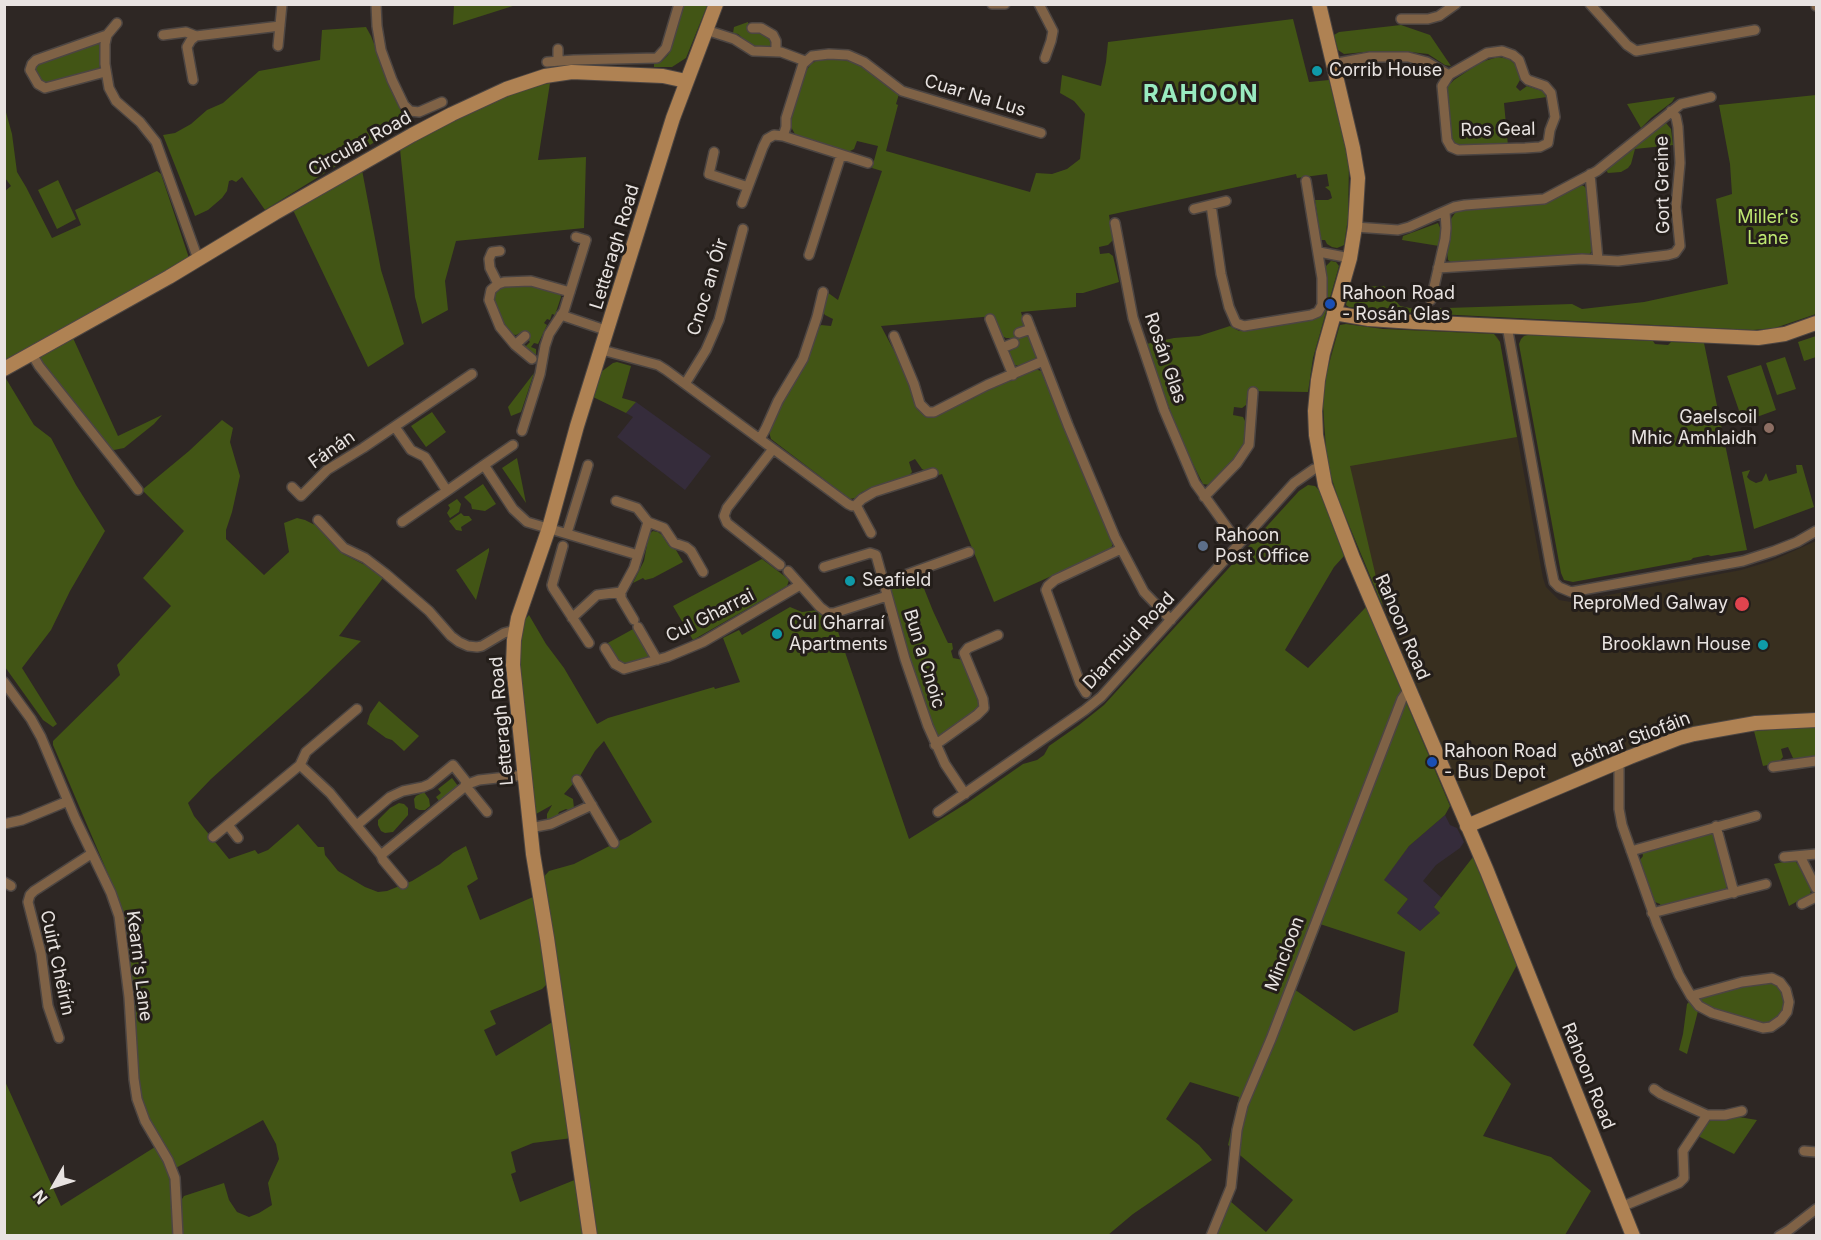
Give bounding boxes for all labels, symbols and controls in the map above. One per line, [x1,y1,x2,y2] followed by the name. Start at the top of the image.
[1329,60,1442,82] place label: Corrib House
[1310,64,1324,78] marker: Corrib House
[922,70,1028,122] street label: Cuar Na Lus
[1143,81,1259,109] district label: RAHOON
[305,107,415,181] street label: Circular Road
[1460,119,1536,141] street label: Ros Geal
[1651,136,1675,234] street label: Gort Greine
[586,182,644,312] street label: Letteragh Road
[1737,207,1799,250] park label: Miller's Lane
[683,236,733,338] street label: Cnoc an Óir
[1342,283,1455,326] place label: Rahoon Road - Rosán Glas
[1323,297,1337,311] marker: Rahoon Road - Rosán Glas
[1139,310,1191,406] street label: Rosán Glas
[1631,407,1757,450] place label: Gaelscoil Mhic Amhlaidh
[1762,421,1776,435] marker: Gaelscoil Mhic Amhlaidh
[305,426,359,474] street label: Fánán
[1215,525,1309,568] place label: Rahoon Post Office
[1196,539,1210,553] marker: Rahoon Post Office
[862,570,931,592] place label: Seafield
[1370,571,1434,683] street label: Rahoon Road
[843,574,857,588] marker: Seafield
[662,585,758,647] street label: Cul Gharrai
[1079,588,1179,694] street label: Diarmuid Road
[1572,593,1728,615] place label: ReproMed Galway
[1733,595,1751,613] marker: ReproMed Galway
[899,607,949,711] street label: Bun a Cnoic
[789,613,888,656] place label: Cúl Gharraí Apartments
[770,627,784,641] marker: Cúl Gharraí Apartments
[1602,634,1751,656] place label: Brooklawn House
[1756,638,1770,652] marker: Brooklawn House
[486,656,518,786] street label: Letteragh Road
[1569,707,1693,773] street label: Bóthar Stiofáin
[1444,741,1557,783] place label: Rahoon Road - Bus Depot
[1425,755,1439,769] marker: Rahoon Road - Bus Depot
[35,908,79,1018] street label: Cuirt Chéirín
[122,909,156,1023] street label: Kearn's Lane
[1261,914,1309,994] street label: Mincloon
[1557,1020,1619,1132] street label: Rahoon Road
[24,1156,84,1216] north arrow
[28,1186,52,1208] text: N

